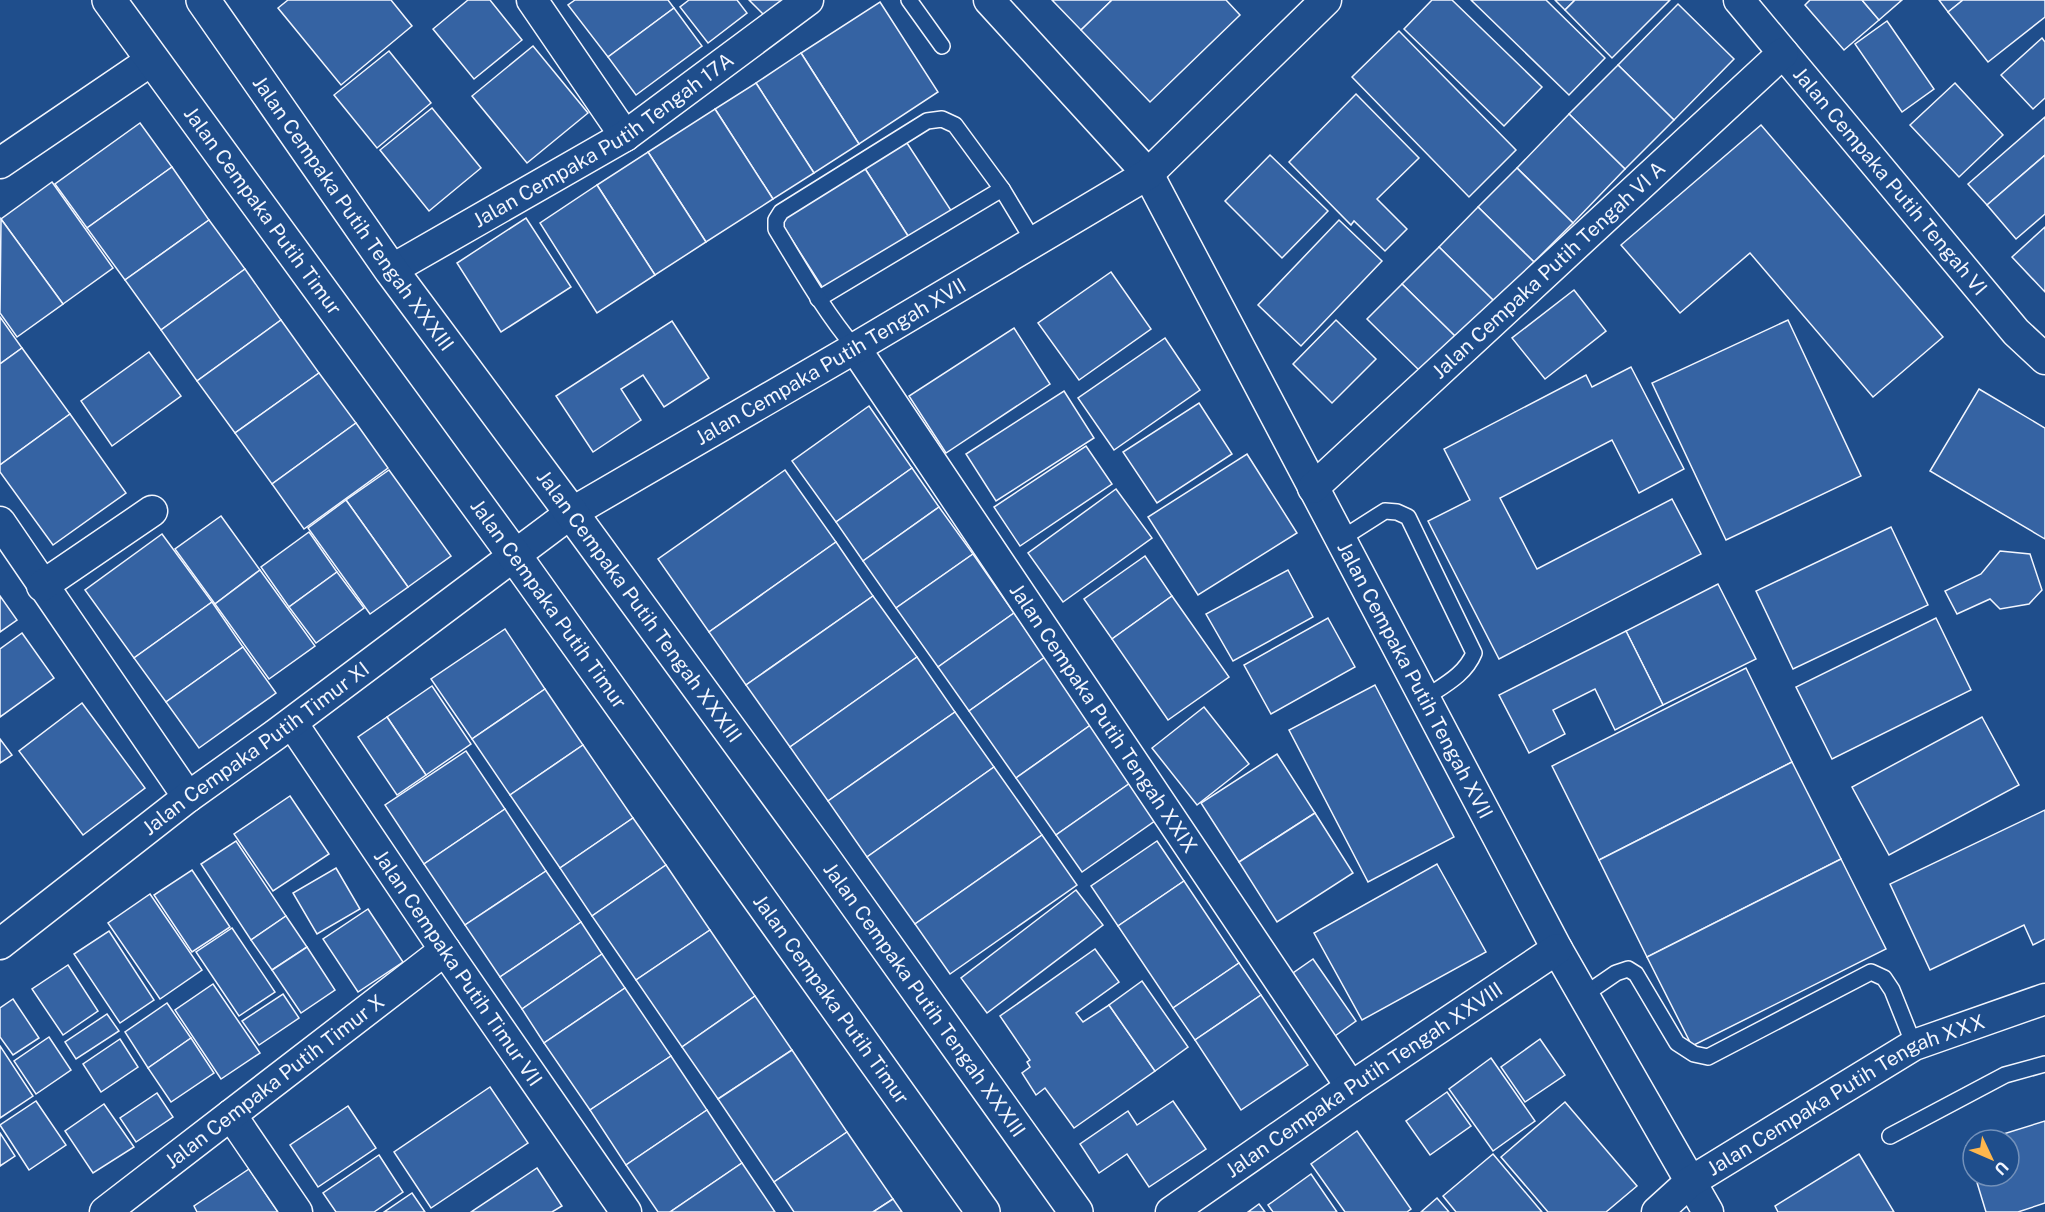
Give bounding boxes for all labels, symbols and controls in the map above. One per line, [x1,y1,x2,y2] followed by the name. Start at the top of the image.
[469,48,738,233] street label: Jalan Cempaka Putih Tengah 17A
[1788,62,1992,300] street label: Jalan Cempaka Putih Tengah VI
[248,71,459,356] street label: Jalan Cempaka Putih Tengah XXXIII
[179,102,347,320] street label: Jalan Cempaka Putih Timur
[1427,156,1670,384] street label: Jalan Cempaka Putih Tengah VI A
[691,273,970,450] street label: Jalan Cempaka Putih Tengah XVII
[532,465,747,747] street label: Jalan Cempaka Putih Tengah XXXIII
[465,495,632,713] street label: Jalan Cempaka Putih Timur
[1332,538,1498,823] street label: Jalan Cempaka Putih Tengah XVII
[1005,579,1202,857] street label: Jalan Cempaka Putih Tengah XXIX
[137,657,374,840] street label: Jalan Cempaka Putih Timur XI
[369,845,547,1091] street label: Jalan Cempaka Putih Timur VII
[819,858,1031,1142] street label: Jalan Cempaka Putih Tengah XXXIII
[748,890,914,1109] street label: Jalan Cempaka Putih Timur
[1221,977,1507,1183] street label: Jalan Cempaka Putih Tengah XXVIII
[160,989,389,1173] street label: Jalan Cempaka Putih Timur X
[1703,1009,1988,1181] street label: Jalan Cempaka Putih Tengah XXX
[1961,1128,2021,1188] north arrow
[1991,1157,2012,1179] text: U

